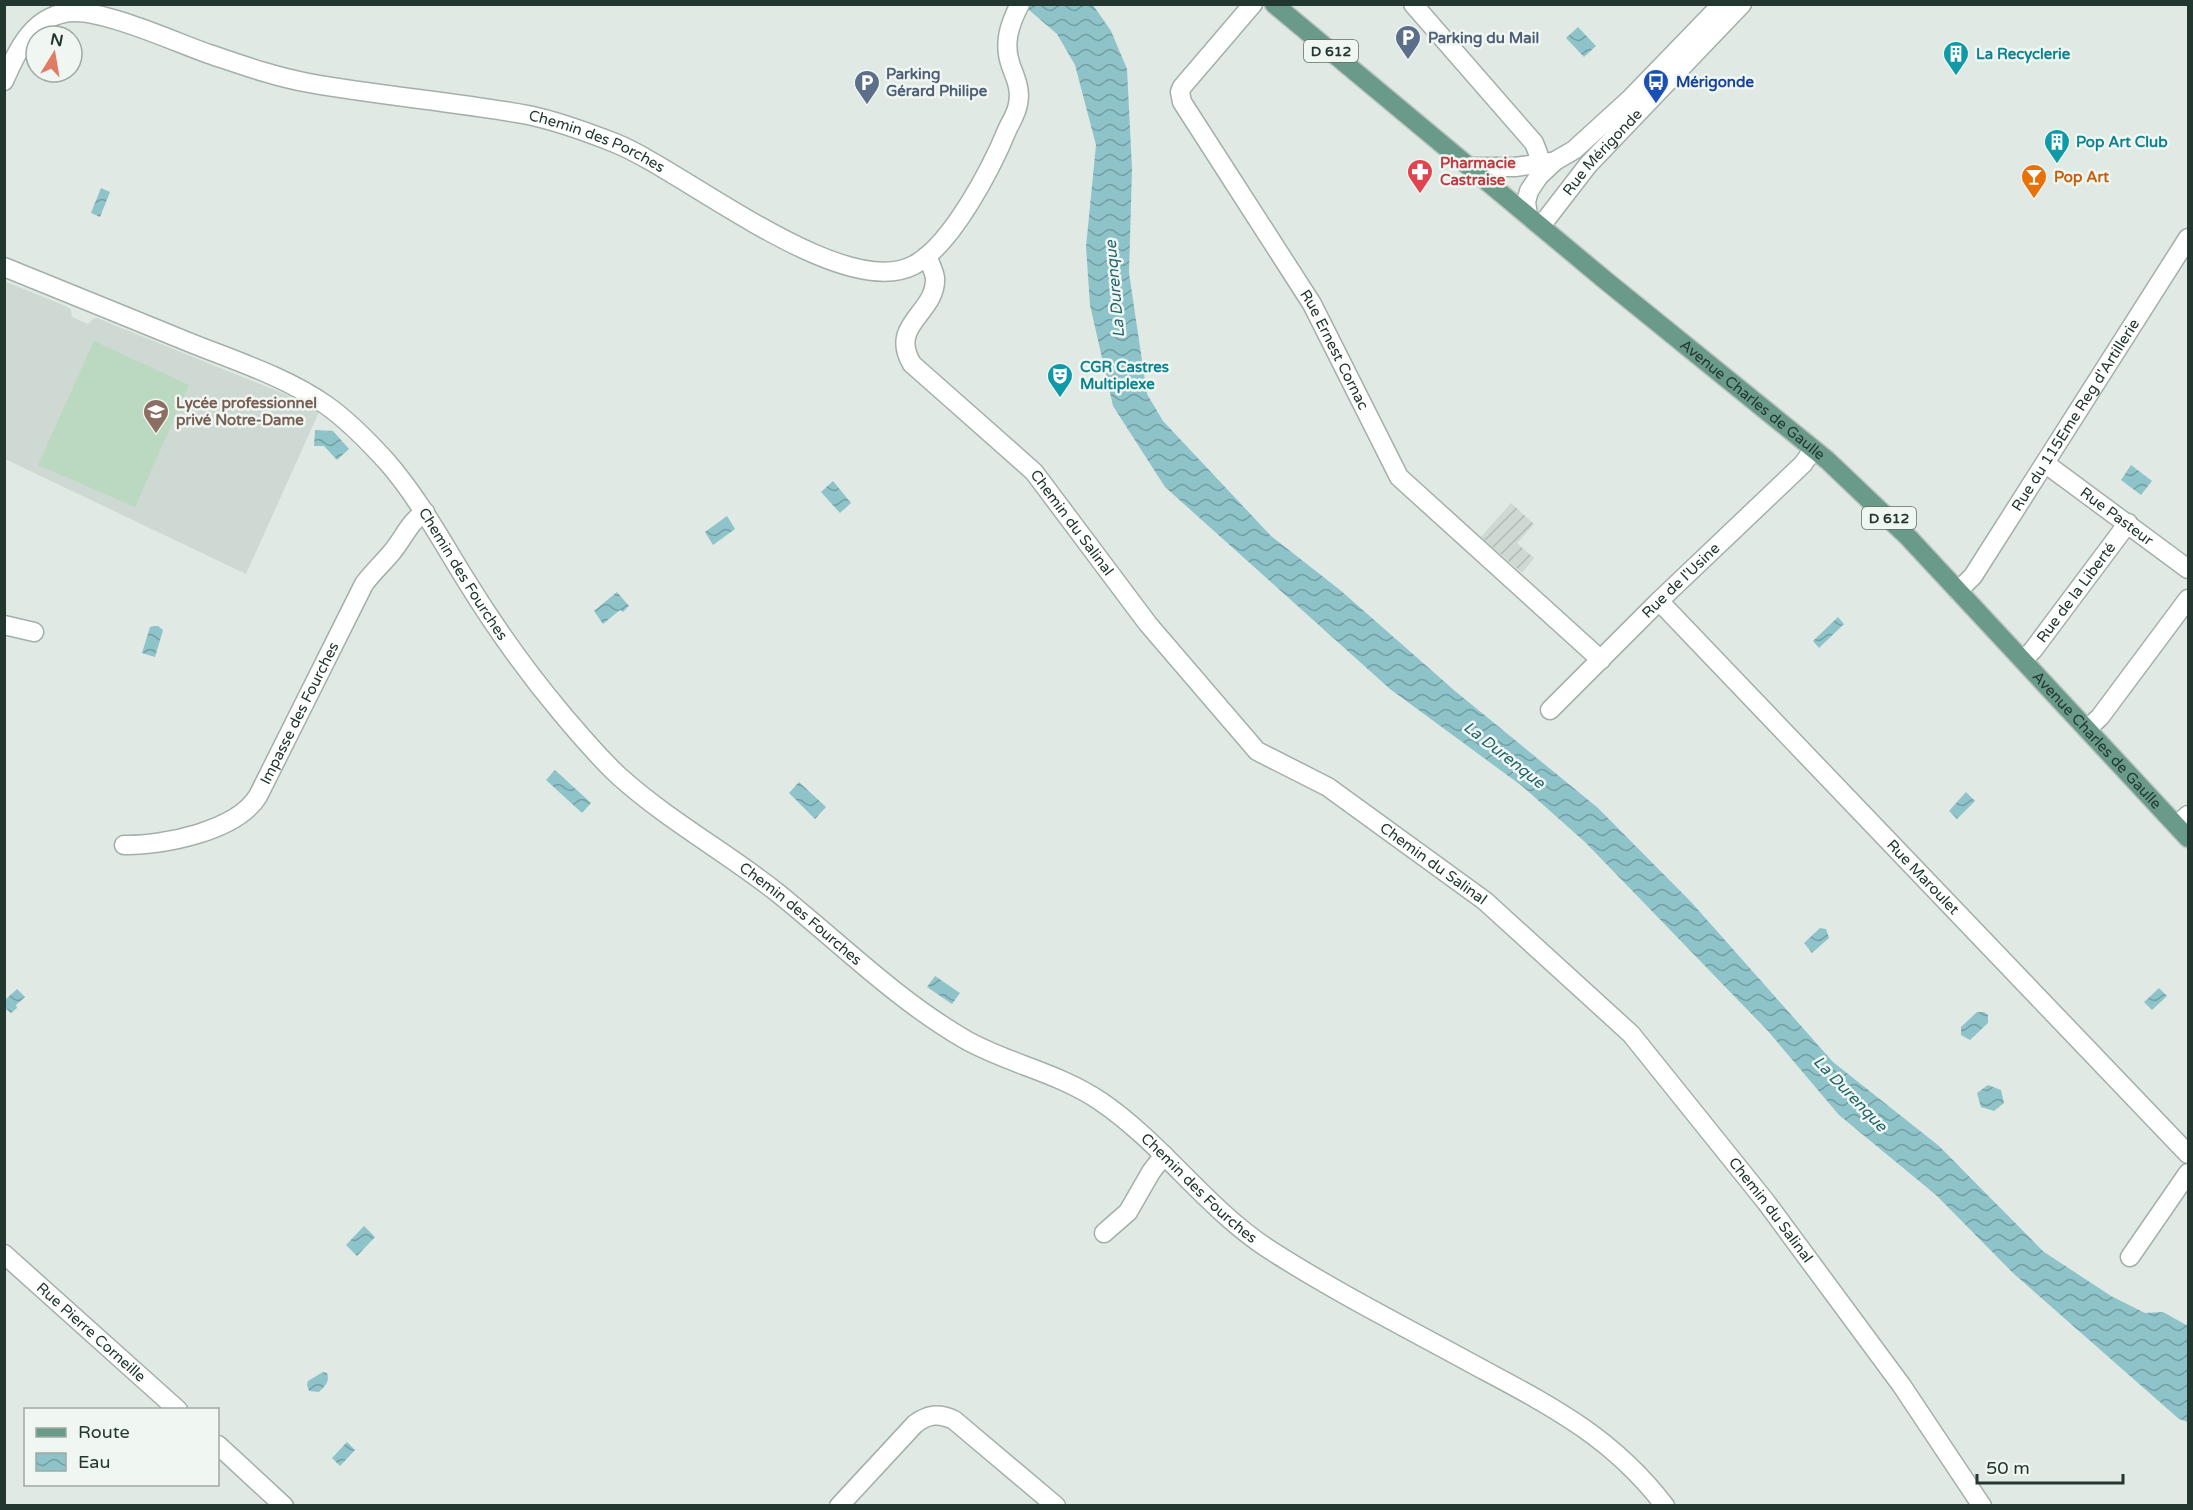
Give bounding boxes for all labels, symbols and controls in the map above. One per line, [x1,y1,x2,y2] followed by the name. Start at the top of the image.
[1393,23,1423,61] parking icon: Parking du Mail
[24,24,84,84] north arrow
[48,29,65,51] text: N
[1428,29,1539,48] place label: Parking du Mail
[1941,39,1971,77] building icon: La Recyclerie
[1304,40,1358,62] road number: D 612
[1976,45,2071,64] place label: La Recyclerie
[886,65,988,101] place label: Parking Gérard Philipe
[1641,67,1671,105] bus stop icon: Mérigonde
[852,68,882,106] parking icon: Parking Gérard Philipe
[1676,73,1754,92] place label: Mérigonde
[1559,105,1646,199] street label: Rue Mérigonde
[527,106,668,176] street label: Chemin des Porches
[2042,127,2072,165] building icon: Pop Art Club
[2076,133,2168,152] place label: Pop Art Club
[1440,154,1516,189] place label: Pharmacie Castraise
[1405,157,1435,195] pharmacy icon: Pharmacie Castraise
[2019,162,2049,200] bar icon: Pop Art
[2054,168,2109,187] place label: Pop Art
[1101,239,1129,338] water label: La Durenque
[1296,286,1373,413] street label: Rue Ernest Cornac
[2008,316,2143,515] street label: Rue du 115Eme Reg d'Artillerie
[1676,336,1829,464] street label: Avenue Charles de Gaulle
[1080,358,1169,394] place label: CGR Castres Multiplexe
[1045,361,1075,399] theatre icon: CGR Castres Multiplexe
[176,394,317,430] place label: Lycée professionnel privé Notre-Dame
[141,397,171,435] school or university icon: Lycée professionnel privé Notre-Dame
[1026,466,1117,579] street label: Chemin du Salinal
[2077,483,2157,549] street label: Rue Pasteur
[415,504,512,644] street label: Chemin des Fourches
[1862,507,1916,529] road number: D 612
[1638,539,1723,622] street label: Rue de l'Usine
[2033,539,2119,646] street label: Rue de la Liberté
[256,639,343,787] street label: Impasse des Fourches
[2029,668,2165,813] street label: Avenue Charles de Gaulle
[1459,717,1549,793] water label: La Durenque
[1377,819,1490,908] street label: Chemin du Salinal
[1883,836,1963,918] street label: Rue Maroulet
[736,858,866,969] street label: Chemin des Fourches
[1809,1052,1892,1137] water label: La Durenque
[1137,1129,1261,1247] street label: Chemin des Fourches
[1725,1154,1817,1266] street label: Chemin du Salinal
[33,1278,149,1386] street label: Rue Pierre Corneille
[24,1408,219,1486] legend
[78,1421,130,1443] text: Route
[1977,1447,2122,1485] scale bar
[78,1451,110,1473] text: Eau
[1986,1457,2030,1479] text: 50 m

